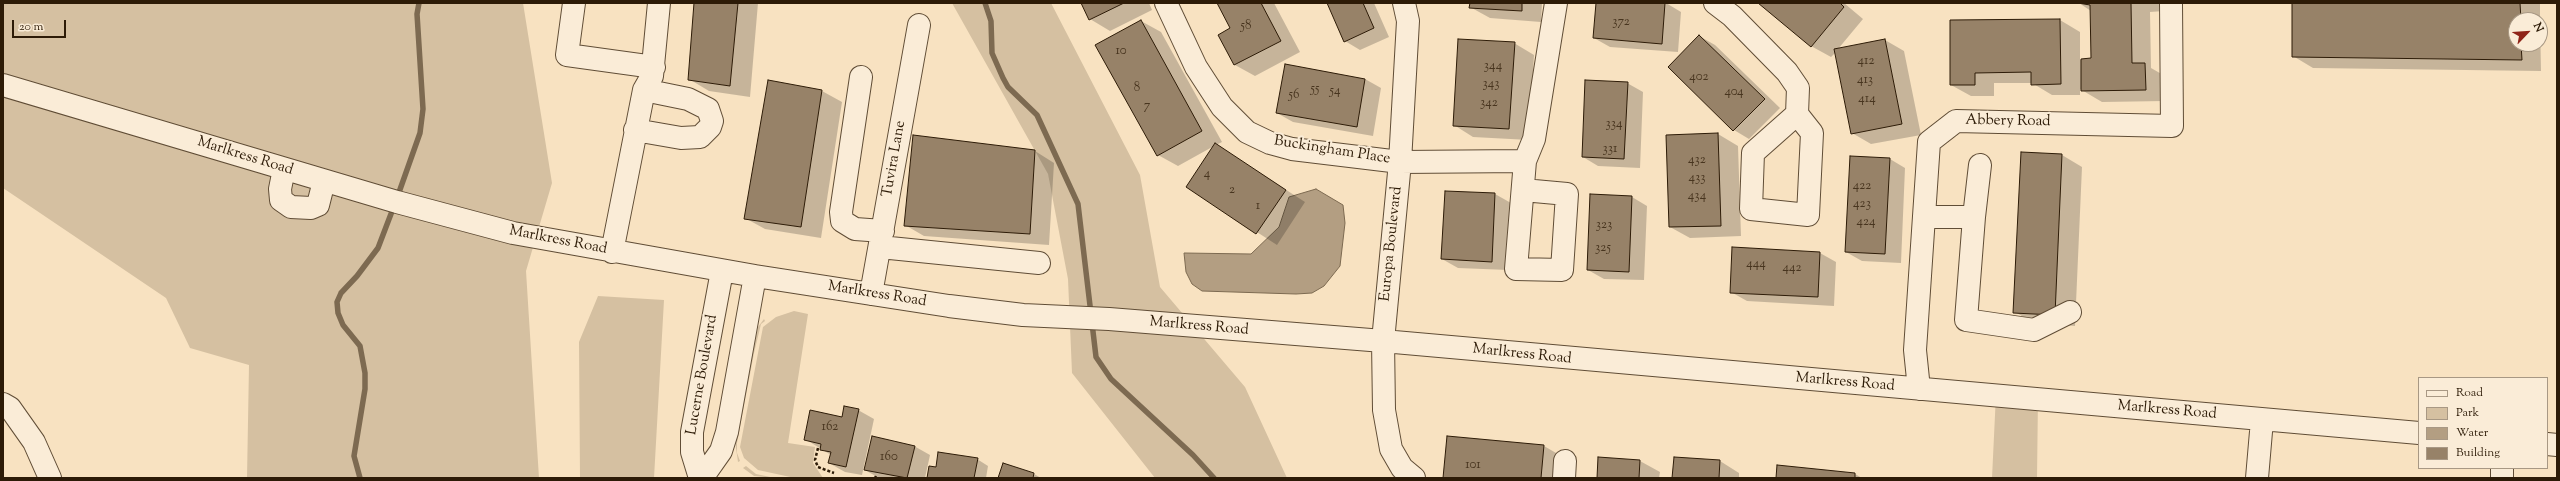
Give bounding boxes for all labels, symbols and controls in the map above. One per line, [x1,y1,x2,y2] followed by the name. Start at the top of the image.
[14,12,68,38] scale bar
[2508,12,2548,52] north arrow
[1612,15,1630,31] house number: 372
[19,18,43,36] text: 20 m
[1241,19,1251,35] house number: 58
[2529,20,2547,35] text: N
[1115,44,1127,60] house number: 10
[1857,54,1875,70] house number: 412
[1484,59,1502,75] house number: 344
[1689,70,1709,86] house number: 402
[1857,73,1873,89] house number: 413
[1482,77,1500,93] house number: 343
[1134,81,1140,97] house number: 8
[1310,82,1320,98] house number: 55
[1330,84,1340,100] house number: 54
[1724,85,1744,101] house number: 404
[1289,88,1299,104] house number: 56
[1858,92,1876,108] house number: 414
[1480,96,1498,112] house number: 342
[1144,99,1150,115] house number: 7
[1965,112,2051,132] street label: Abbery Road
[1605,117,1623,133] house number: 334
[879,119,911,199] street label: Tuvira Lane
[1272,133,1392,169] street label: Buckingham Place
[195,134,295,180] street label: Marlkress Road
[1603,142,1617,158] house number: 331
[1688,153,1706,169] house number: 432
[1204,167,1210,183] house number: 4
[1688,171,1706,187] house number: 433
[1853,179,1871,195] house number: 422
[1229,183,1235,199] house number: 2
[1377,186,1407,302] street label: Europa Boulevard
[1688,189,1706,205] house number: 434
[1853,197,1871,213] house number: 423
[1256,199,1260,215] house number: 1
[1856,215,1876,231] house number: 424
[1596,218,1612,234] house number: 323
[507,223,609,259] street label: Marlkress Road
[1595,241,1611,257] house number: 325
[1746,257,1766,273] house number: 444
[1782,261,1802,277] house number: 442
[826,278,928,312] street label: Marlkress Road
[684,313,722,437] street label: Lucerne Boulevard
[1149,314,1249,340] street label: Marlkress Road
[1472,341,1572,369] street label: Marlkress Road
[1795,370,1895,396] street label: Marlkress Road
[2418,377,2548,469] legend
[2456,384,2483,402] text: Road
[2117,398,2217,424] street label: Marlkress Road
[2456,404,2479,422] text: Park
[822,420,838,436] house number: 162
[2456,424,2488,442] text: Water
[2456,444,2500,462] text: Building
[880,450,898,466] house number: 160
[1465,458,1481,474] house number: 101

